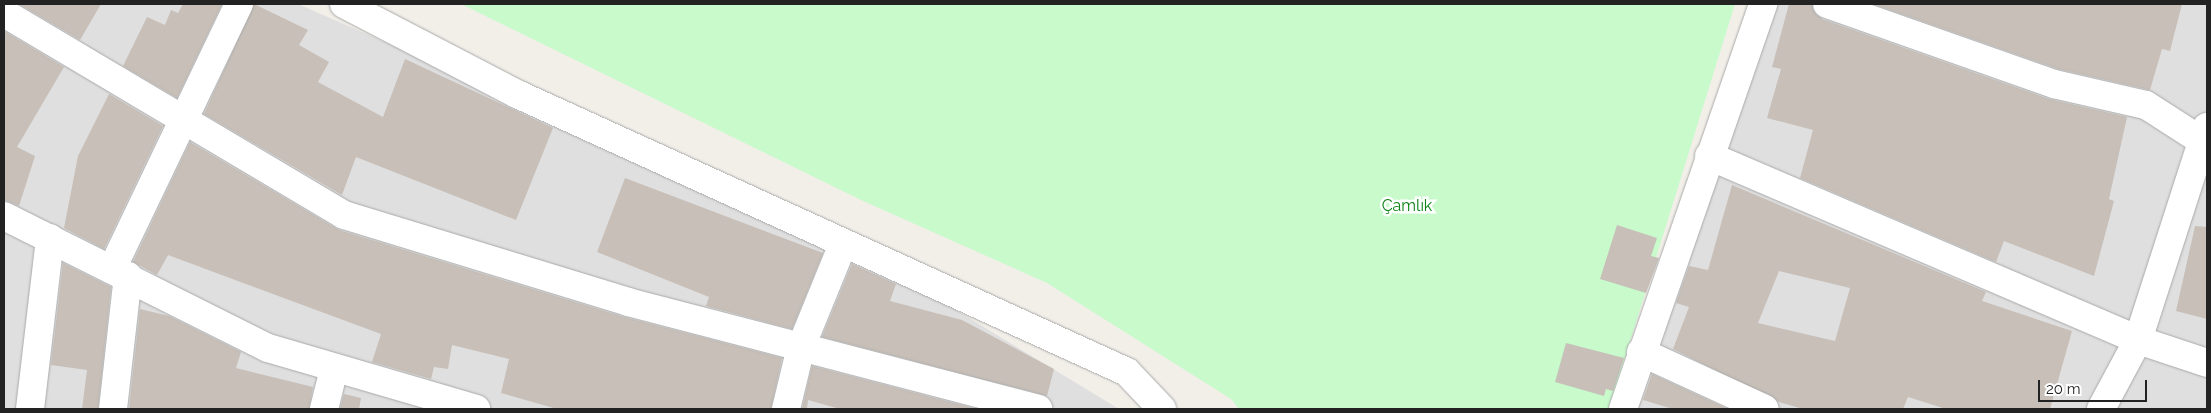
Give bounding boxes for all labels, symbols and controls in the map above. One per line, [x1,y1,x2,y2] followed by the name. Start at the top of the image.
[1382,196,1432,216] park label: Çamlık
[2041,370,2150,402] scale bar
[2046,380,2081,398] text: 20 m

